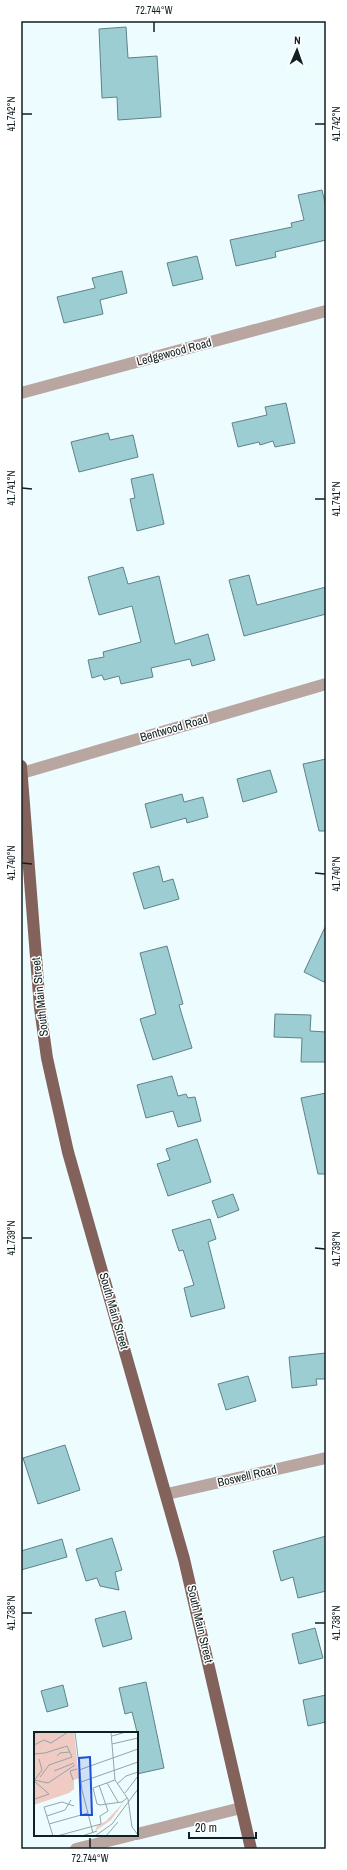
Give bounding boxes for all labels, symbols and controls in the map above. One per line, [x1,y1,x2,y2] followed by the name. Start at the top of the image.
[136,4,173,17] text: 72.744°W
[277,30,317,70] north arrow
[294,33,301,47] text: N
[5,96,18,132] text: 41.742°N
[330,106,343,142] text: 41.742°N
[135,334,213,370] street label: Ledgewood Road
[5,470,18,506] text: 41.741°N
[330,481,343,517] text: 41.741°N
[138,711,210,745] street label: Bentwood Road
[5,845,18,881] text: 41.740°N
[330,856,343,892] text: 41.740°N
[28,956,52,1037] street label: South Main Street
[5,1220,18,1256] text: 41.739°N
[330,1231,343,1267] text: 41.739°N
[95,1271,133,1352] street label: South Main Street
[216,1461,278,1491] street label: Boswell Road
[183,1584,217,1665] street label: South Main Street
[5,1595,18,1631] text: 41.738°N
[330,1605,343,1641] text: 41.738°N
[34,1732,138,1836] inset map
[189,1814,256,1840] scale bar
[195,1820,217,1836] text: 20 m
[72,1852,109,1865] text: 72.744°W

